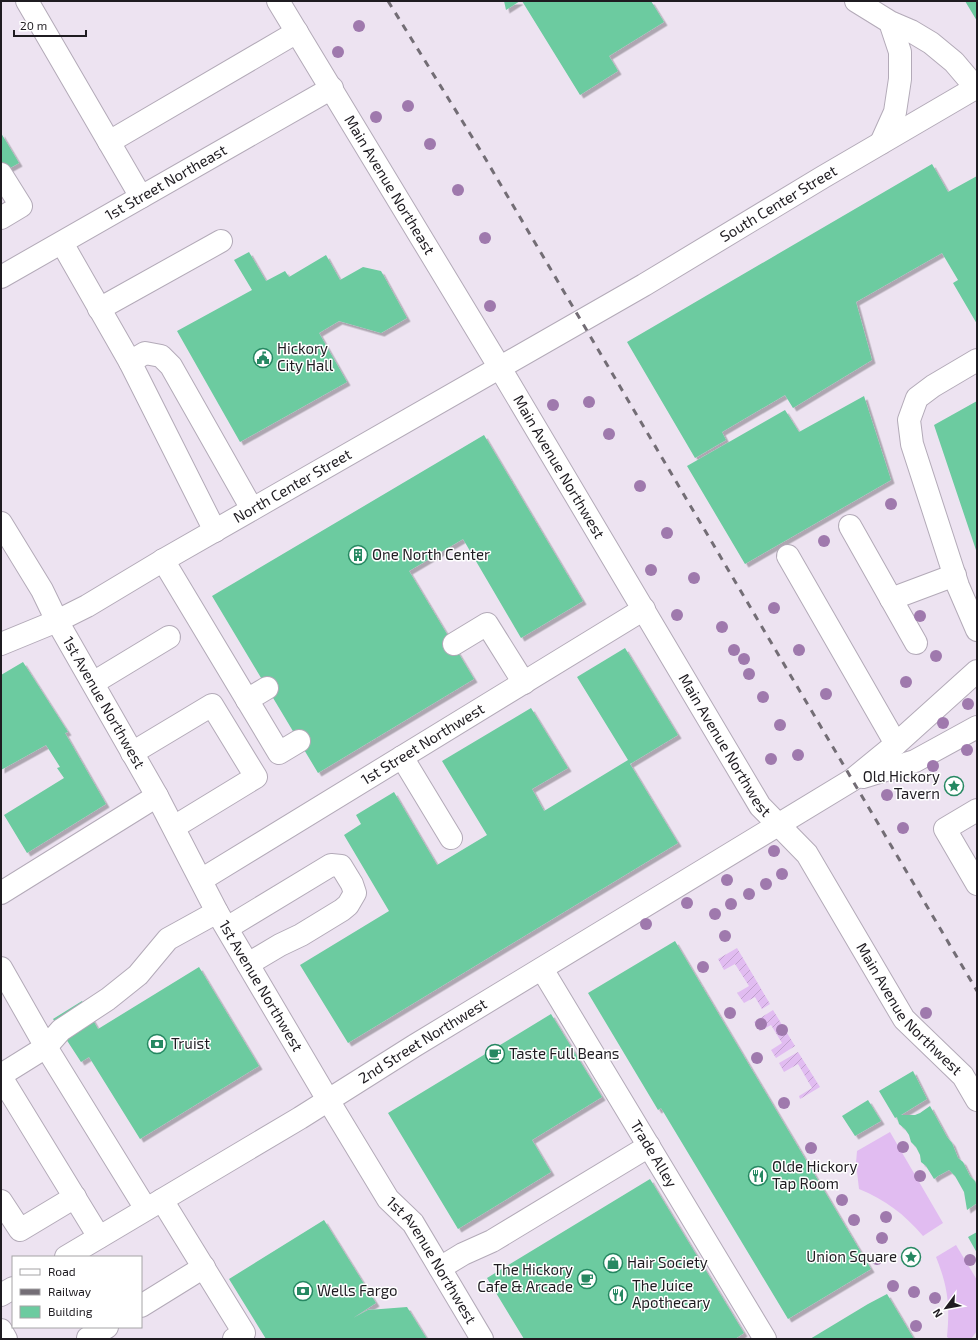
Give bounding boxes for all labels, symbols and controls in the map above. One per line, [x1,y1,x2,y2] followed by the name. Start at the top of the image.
[14,12,86,38] scale bar
[20,18,47,32] text: 20 m
[341,111,439,258] street label: Main Avenue Northeast
[102,140,230,224] street label: 1st Street Northeast
[716,161,840,245] street label: South Center Street
[277,339,334,374] place label: Hickory City Hall
[252,347,274,369] public building icon: Hickory City Hall
[510,391,609,542] street label: Main Avenue Northwest
[230,444,354,526] street label: North Center Street
[347,544,369,566] building icon: One North Center
[372,545,490,563] place label: One North Center
[60,633,150,772] street label: 1st Avenue Northwest
[675,670,775,820] street label: Main Avenue Northwest
[357,699,487,788] street label: 1st Street Northwest
[863,767,940,802] place label: Old Hickory Tavern
[943,775,965,797] place icon: Old Hickory Tavern
[216,917,307,1055] street label: 1st Avenue Northwest
[853,939,967,1078] street label: Main Avenue Northwest
[355,994,490,1087] street label: 2nd Street Northwest
[146,1033,168,1055] bank icon: Truist
[171,1034,210,1052] place label: Truist
[484,1043,506,1065] cafe icon: Taste Full Beans
[509,1044,619,1062] place label: Taste Full Beans
[627,1117,682,1191] street label: Trade Alley
[772,1157,857,1192] place label: Olde Hickory Tap Room
[747,1165,769,1187] restaurant icon: Olde Hickory Tap Room
[383,1193,481,1327] street label: 1st Avenue Northwest
[900,1246,922,1268] place icon: Union Square
[806,1247,897,1265] place label: Union Square
[602,1252,624,1274] shop icon: Hair Society
[627,1253,708,1271] place label: Hair Society
[12,1256,142,1328] legend
[477,1260,573,1295] place label: The Hickory Cafe & Arcade
[48,1264,76,1278] text: Road
[576,1268,598,1290] cafe icon: The Hickory Cafe & Arcade
[632,1276,711,1311] place label: The Juice Apothecary
[292,1280,314,1302] bank icon: Wells Fargo
[317,1281,398,1299] place label: Wells Fargo
[48,1284,92,1298] text: Railway
[607,1284,629,1306] restaurant icon: The Juice Apothecary
[926,1288,966,1328] north arrow
[48,1304,93,1318] text: Building
[929,1307,945,1320] text: N

